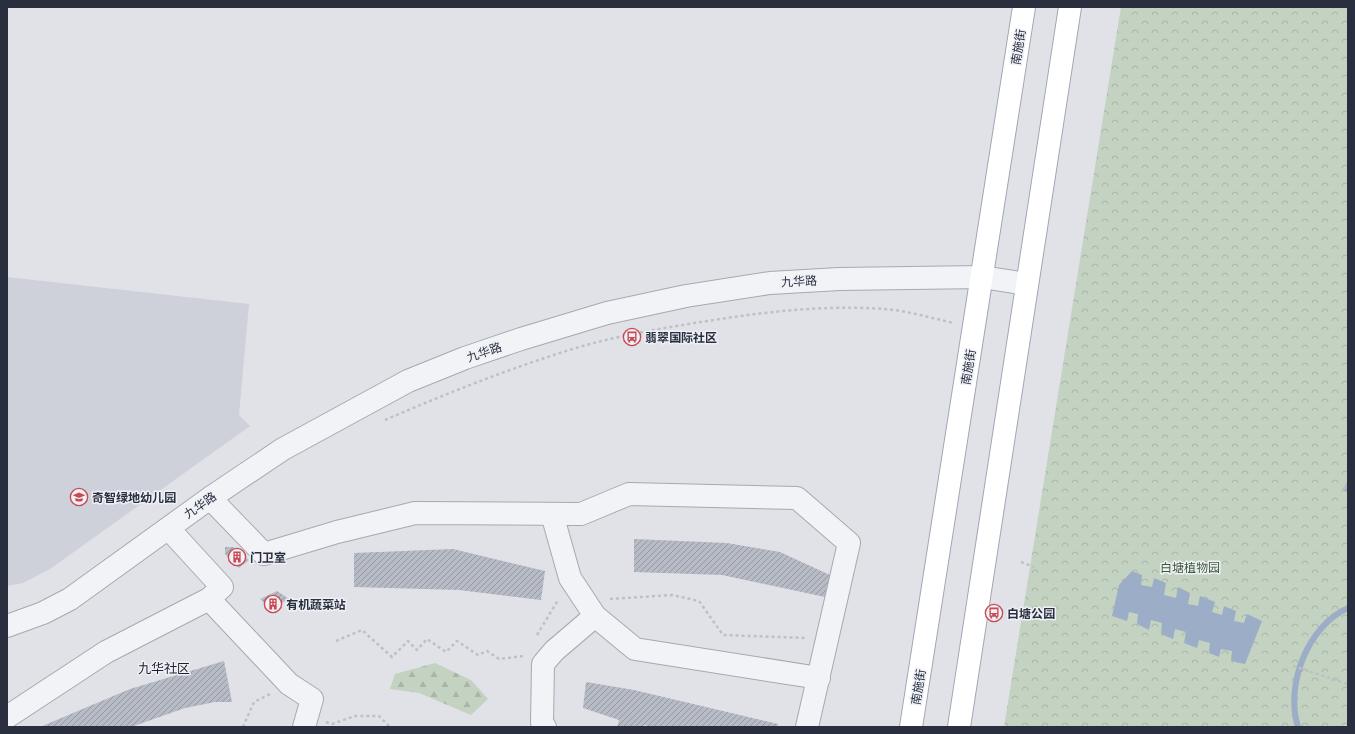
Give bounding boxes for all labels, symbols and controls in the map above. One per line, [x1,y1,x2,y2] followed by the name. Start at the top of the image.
[1007,28,1029,66] street label: 南施街
[781,272,817,290] street label: 九华路
[622,327,642,347] bus stop icon: 翡翠国际社区
[645,329,717,346] place label: 翡翠国际社区
[464,338,504,366] street label: 九华路
[957,348,979,386] street label: 南施街
[69,487,89,507] school or university icon: 奇智绿地幼儿园
[180,488,220,522] street label: 九华路
[92,489,176,506] place label: 奇智绿地幼儿园
[227,547,247,567] building icon: 门卫室
[250,549,286,566] place label: 门卫室
[1160,559,1220,576] park label: 白塘植物园
[263,594,283,614] building icon: 有机蔬菜站
[286,596,346,613] place label: 有机蔬菜站
[984,603,1004,623] bus stop icon: 白塘公园
[1007,605,1055,622] place label: 白塘公园
[138,659,190,677] district label: 九华社区
[907,668,929,706] street label: 南施街

